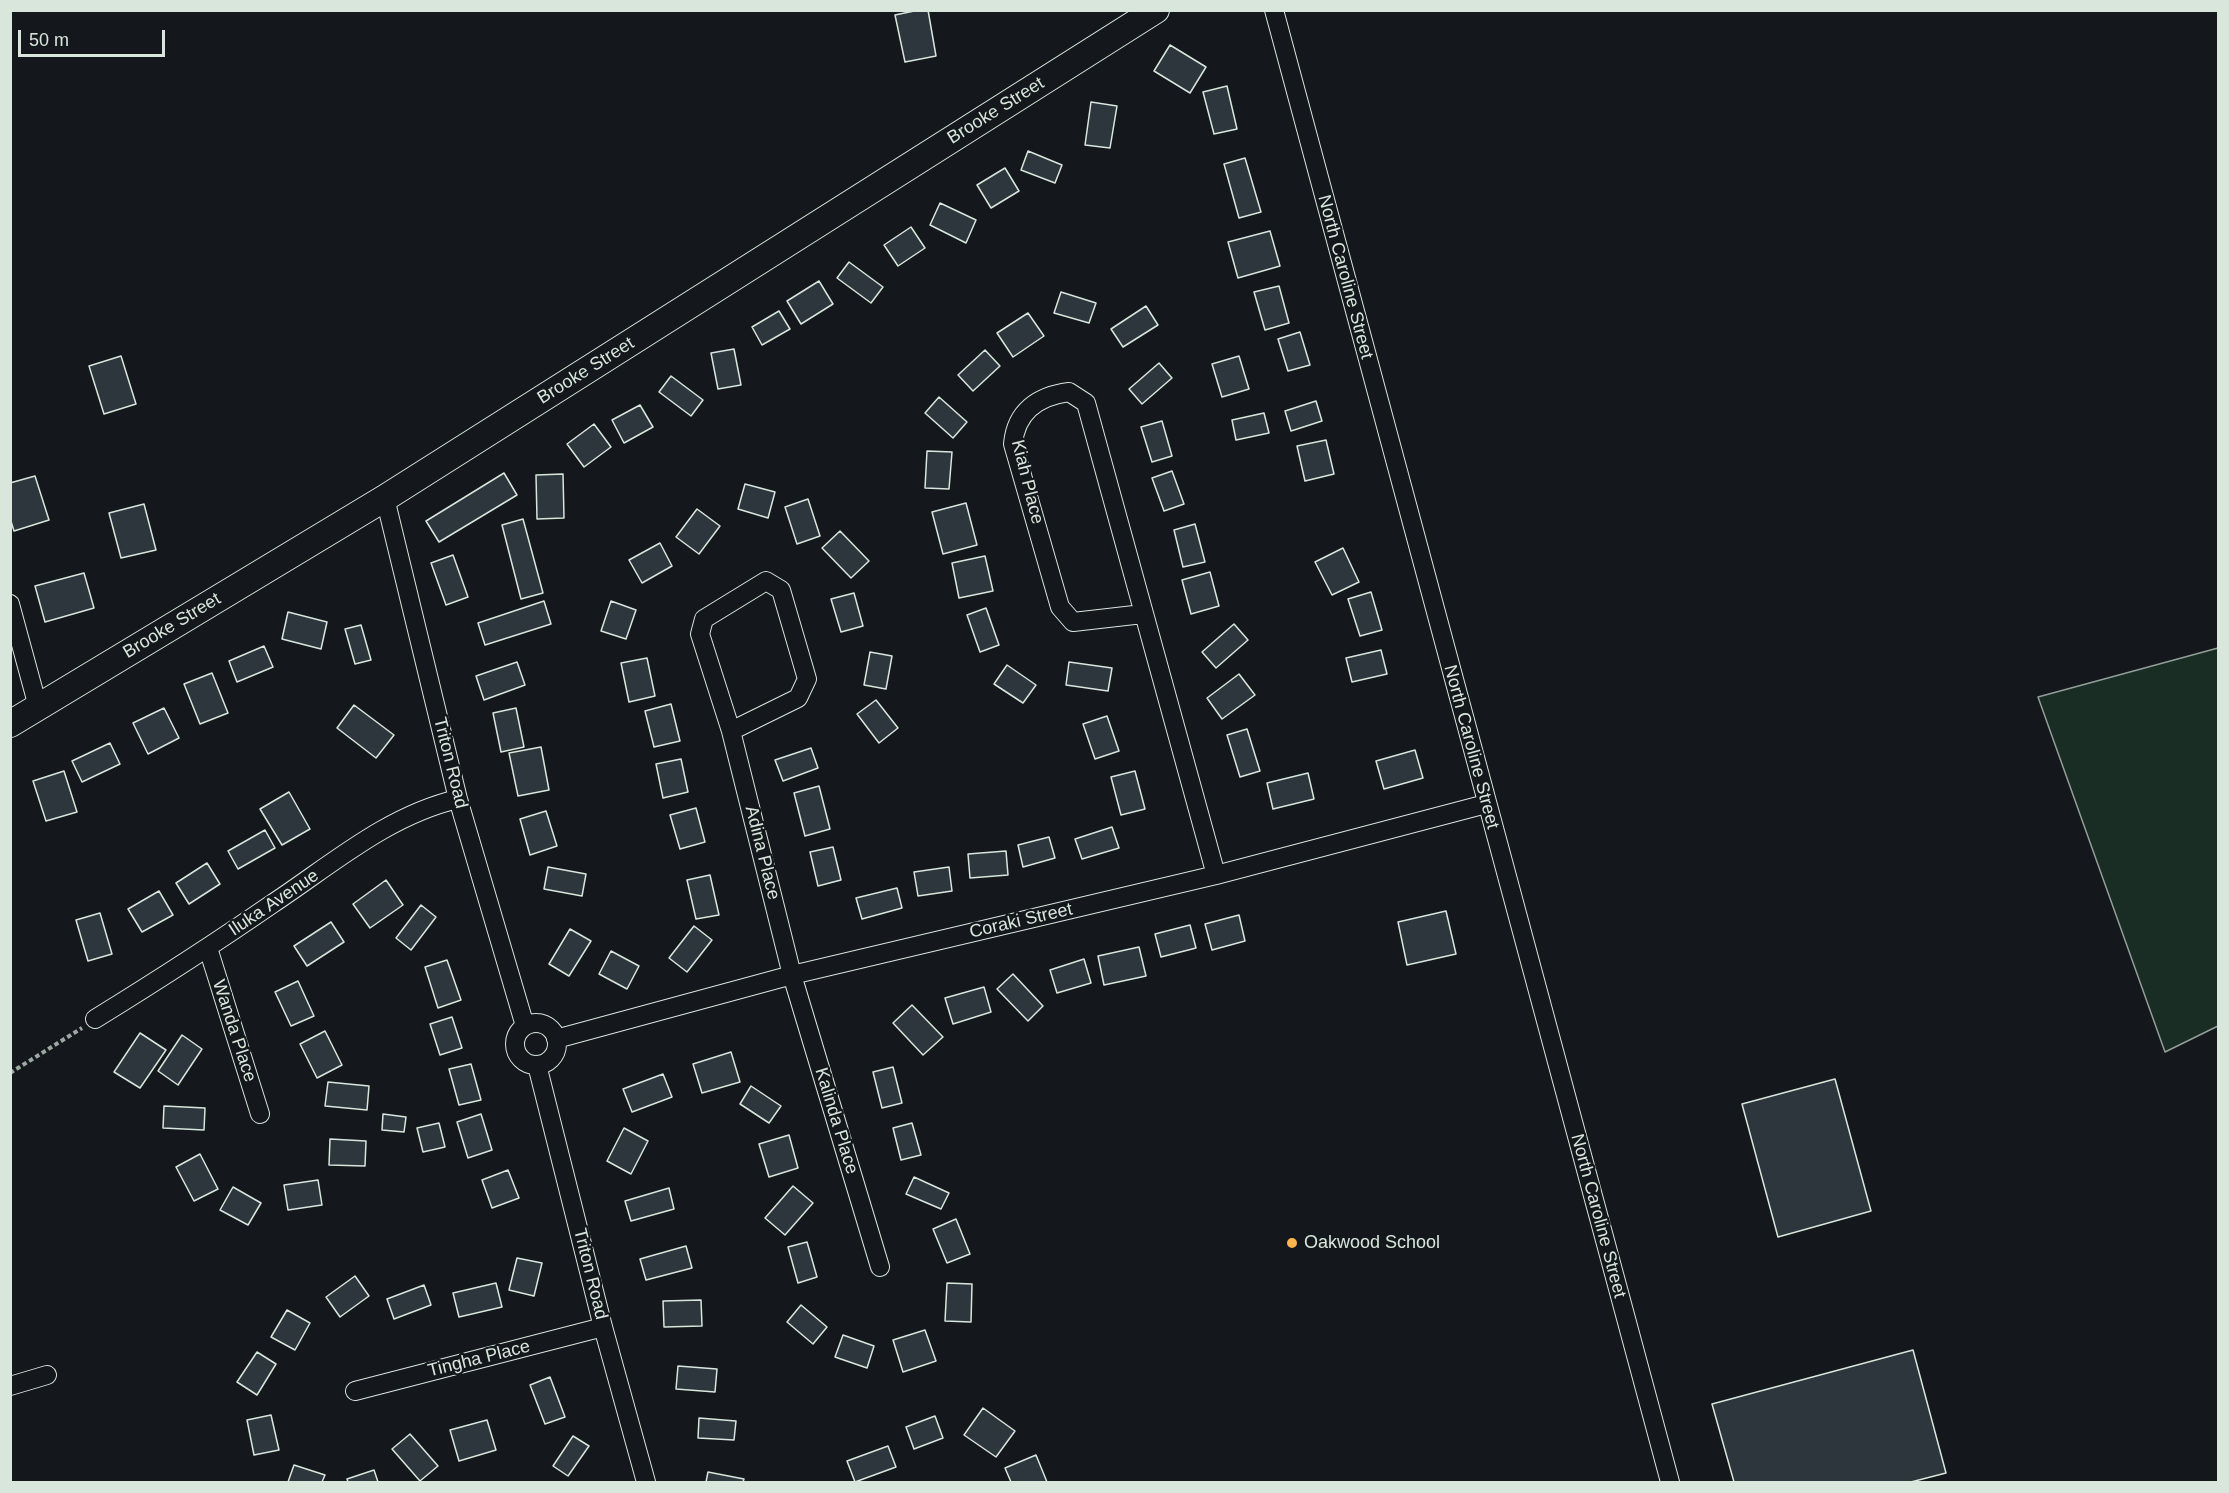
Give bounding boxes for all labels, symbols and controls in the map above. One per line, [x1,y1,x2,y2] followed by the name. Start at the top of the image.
[21,18,168,56] scale bar
[29,30,69,50] text: 50 m
[944,73,1048,149] street label: Brooke Street
[1313,193,1377,361] street label: North Caroline Street
[534,333,638,409] street label: Brooke Street
[1006,438,1048,526] street label: Kiah Place
[119,588,225,664] street label: Brooke Street
[1439,663,1503,831] street label: North Caroline Street
[428,715,472,811] street label: Triton Road
[740,804,784,902] street label: Adina Place
[225,865,323,941] street label: Iluka Avenue
[967,899,1075,943] street label: Coraki Street
[207,977,261,1085] street label: Wanda Place
[810,1065,862,1177] street label: Kalinda Place
[1566,1132,1630,1300] street label: North Caroline Street
[568,1226,612,1322] street label: Triton Road
[1304,1232,1440,1254] place label: Oakwood School
[1285,1236,1299,1250] marker: Oakwood School
[426,1336,532,1382] street label: Tingha Place

